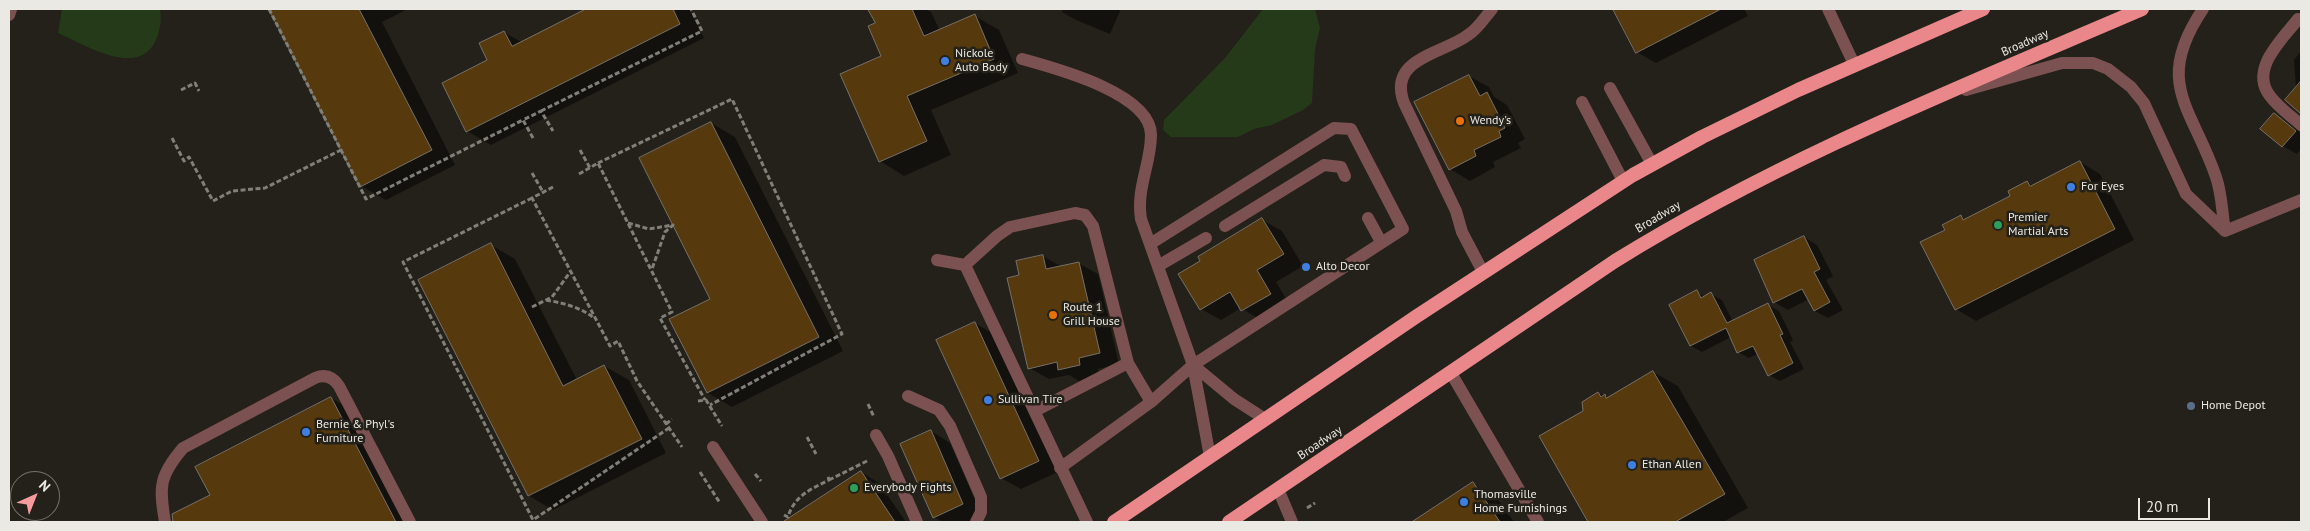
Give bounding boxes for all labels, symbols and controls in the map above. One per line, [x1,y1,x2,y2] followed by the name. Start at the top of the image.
[1999,26,2051,60] street label: Broadway
[955,47,1008,75] place label: Nickole Auto Body
[939,55,951,67] marker: Nickole Auto Body
[1470,114,1511,128] place label: Wendy's
[1454,115,1466,127] marker: Wendy's
[2081,180,2124,194] place label: For Eyes
[2065,181,2077,193] marker: For Eyes
[1633,198,1683,236] street label: Broadway
[2008,211,2068,239] place label: Premier Martial Arts
[1992,219,2004,231] marker: Premier Martial Arts
[1316,260,1370,274] place label: Alto Decor
[1300,261,1312,273] marker: Alto Decor
[1063,301,1120,329] place label: Route 1 Grill House
[1047,309,1059,321] marker: Route 1 Grill House
[998,393,1063,407] place label: Sullivan Tire
[982,394,994,406] marker: Sullivan Tire
[2201,399,2265,413] place label: Home Depot
[2185,400,2197,412] marker: Home Depot
[316,418,395,446] place label: Bernie & Phyl's Furniture
[1295,423,1345,463] street label: Broadway
[300,426,312,438] marker: Bernie & Phyl's Furniture
[1642,458,1701,472] place label: Ethan Allen
[1626,459,1638,471] marker: Ethan Allen
[10,471,60,521] north arrow
[35,476,54,496] text: N
[864,481,952,495] place label: Everybody Fights
[848,482,860,494] marker: Everybody Fights
[1474,488,1567,516] place label: Thomasville Home Furnishings
[2140,488,2212,520] scale bar
[1458,496,1470,508] marker: Thomasville Home Furnishings
[2146,497,2179,516] text: 20 m

